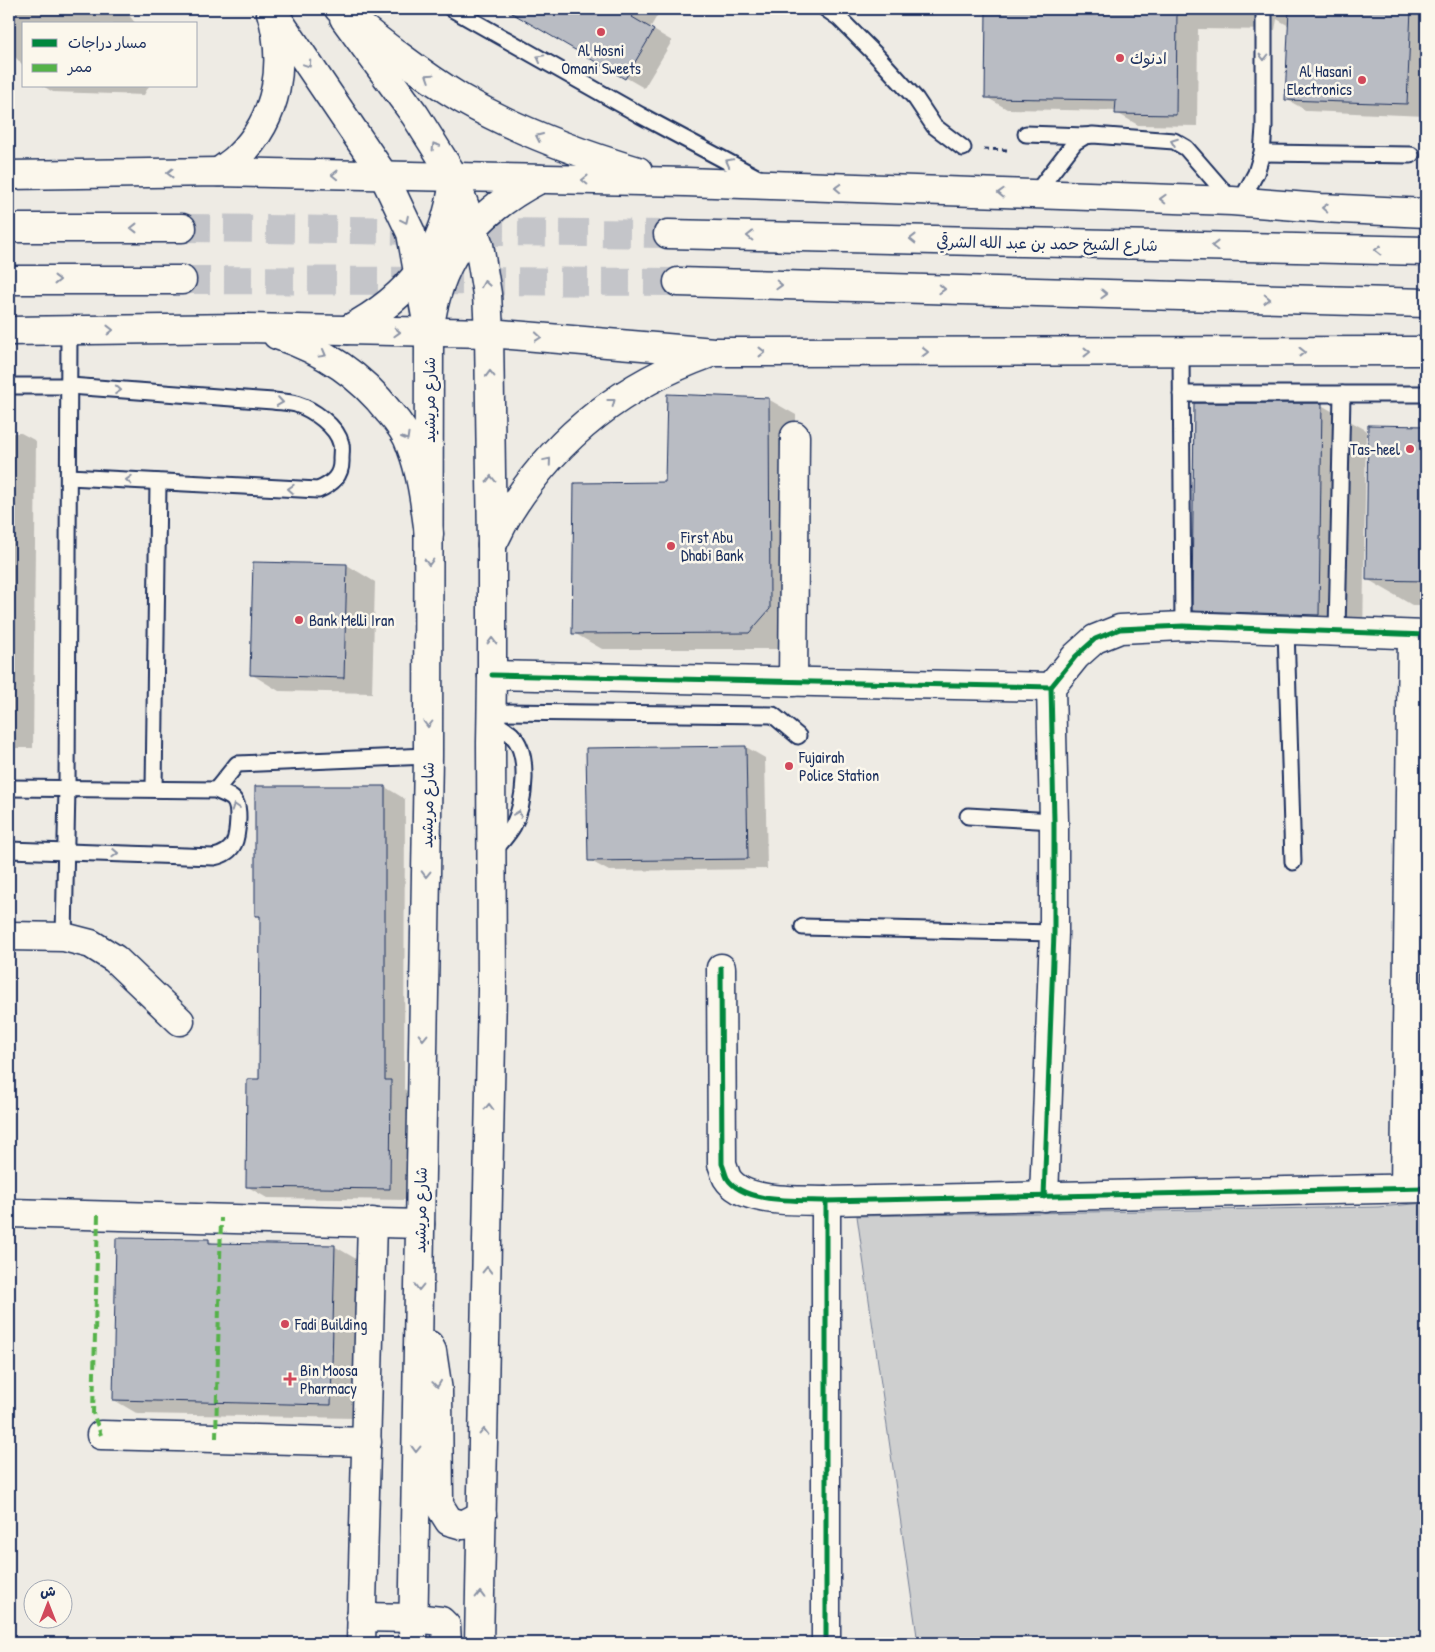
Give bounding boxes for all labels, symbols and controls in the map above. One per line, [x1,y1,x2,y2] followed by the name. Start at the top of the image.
[22,22,198,88] legend
[595,26,607,38] marker: Al Hosni Omani Sweets
[68,32,147,53] text: مسار دراجات
[561,39,641,79] place label: Al Hosni Omani Sweets
[1130,47,1167,69] place label: ادنوك
[1114,52,1126,64] marker: ادنوك
[1259,54,1269,62] one-way arrow
[537,55,546,65] one-way arrow
[66,56,92,77] text: ممر
[302,58,311,67] one-way arrow
[1287,60,1352,100] place label: Al Hasani Electronics
[425,74,434,83] one-way arrow
[1356,74,1368,86] marker: Al Hasani Electronics
[535,133,544,144] one-way arrow
[1170,138,1179,148] one-way arrow
[431,142,441,151] one-way arrow
[725,158,734,168] one-way arrow
[166,168,174,178] one-way arrow
[331,169,339,180] one-way arrow
[581,175,588,185] one-way arrow
[834,182,842,193] one-way arrow
[996,188,1004,198] one-way arrow
[1159,193,1167,204] one-way arrow
[1321,203,1329,214] one-way arrow
[398,215,409,224] one-way arrow
[129,223,137,233] one-way arrow
[936,230,1158,257] street label: شارع الشيخ حمد بن عبد الله الشرقي
[746,231,754,241] one-way arrow
[908,234,916,245] one-way arrow
[1211,241,1218,251] one-way arrow
[1373,245,1381,255] one-way arrow
[54,275,62,285] one-way arrow
[481,280,491,289] one-way arrow
[776,280,783,290] one-way arrow
[938,284,946,295] one-way arrow
[1100,289,1108,299] one-way arrow
[1263,293,1271,304] one-way arrow
[106,324,114,335] one-way arrow
[393,326,401,337] one-way arrow
[534,331,542,342] one-way arrow
[759,347,767,357] one-way arrow
[922,347,929,357] one-way arrow
[1084,347,1092,357] one-way arrow
[1299,347,1307,357] one-way arrow
[317,348,326,358] one-way arrow
[418,357,441,443] street label: شارع مريشيد
[485,369,495,377] one-way arrow
[115,384,123,395] one-way arrow
[277,396,285,407] one-way arrow
[606,400,615,408] one-way arrow
[400,431,410,440] one-way arrow
[1350,438,1401,460] place label: Tas-heel
[1404,443,1416,455] marker: Tas-heel
[542,458,550,467] one-way arrow
[125,475,133,486] one-way arrow
[486,475,496,482] one-way arrow
[287,484,295,495] one-way arrow
[680,526,744,566] place label: First Abu Dhabi Bank
[665,540,677,552] marker: First Abu Dhabi Bank
[424,558,434,566] one-way arrow
[309,609,394,631] place label: Bank Melli Iran
[293,614,305,626] marker: Bank Melli Iran
[487,637,497,645] one-way arrow
[423,720,433,728] one-way arrow
[798,746,879,786] place label: Fujairah Police Station
[783,760,795,772] marker: Fujairah Police Station
[415,762,440,848] street label: شارع مريشيد
[231,803,241,812] one-way arrow
[511,810,522,819] one-way arrow
[111,848,119,858] one-way arrow
[421,871,431,879] one-way arrow
[418,1034,428,1041] one-way arrow
[484,1103,495,1111] one-way arrow
[408,1167,433,1253] street label: شارع مريشيد
[481,1265,492,1273] one-way arrow
[414,1284,424,1291] one-way arrow
[294,1313,367,1335] place label: Fadi Building
[279,1318,291,1330] marker: Fadi Building
[300,1359,357,1399] place label: Bin Moosa Pharmacy
[284,1373,296,1385] marker: Bin Moosa Pharmacy
[431,1379,441,1388] one-way arrow
[478,1428,489,1436] one-way arrow
[411,1446,421,1453] one-way arrow
[22,1580,72,1630] north arrow
[40,1581,56,1600] text: ش
[475,1590,486,1598] one-way arrow

